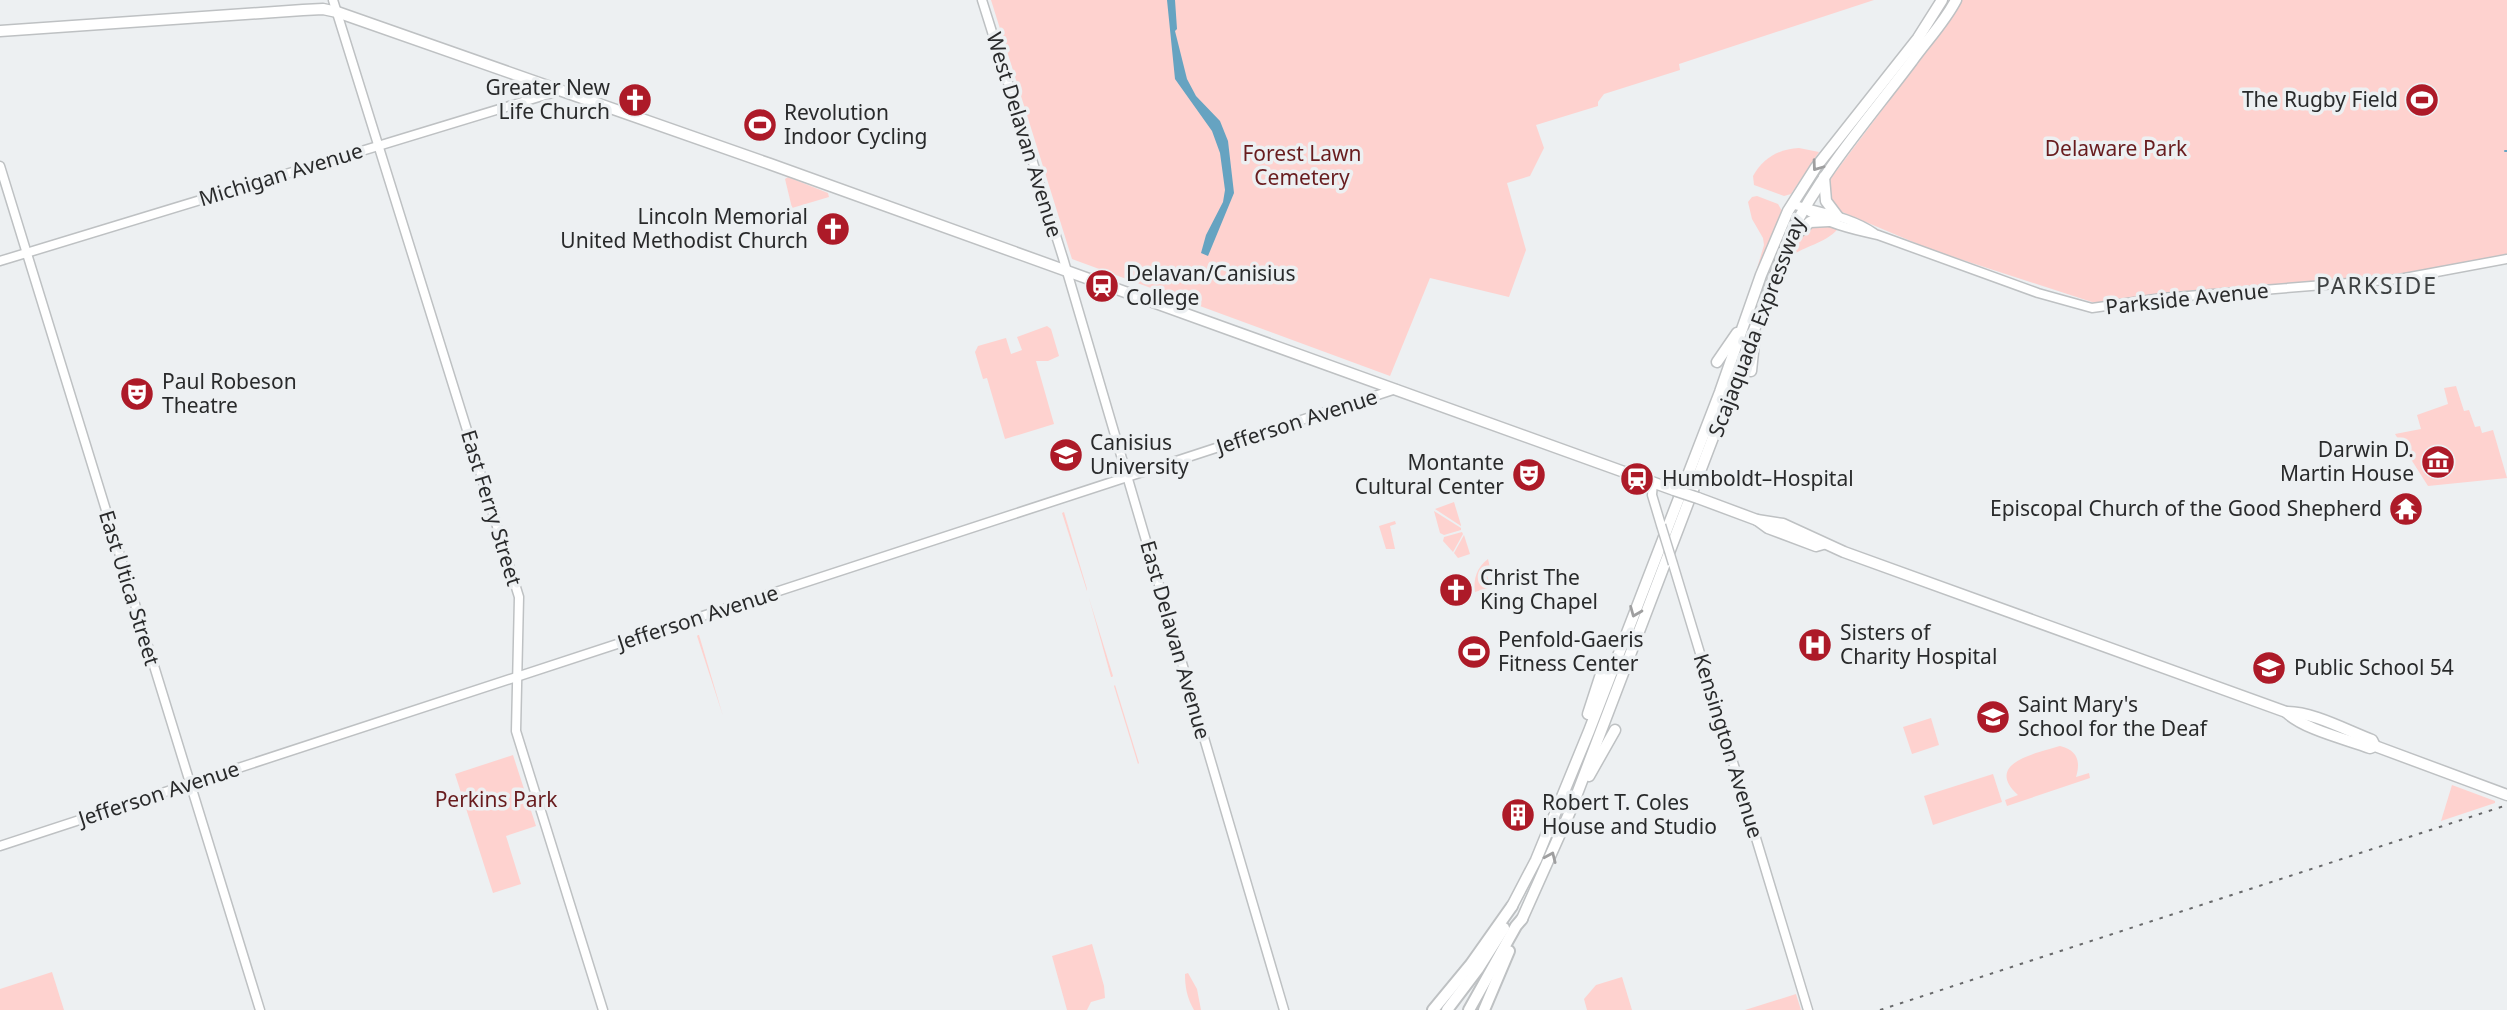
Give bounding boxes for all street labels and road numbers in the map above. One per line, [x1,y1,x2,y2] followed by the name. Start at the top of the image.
[980,29,1069,241] street label: West Delavan Avenue
[195,136,366,212] street label: Michigan Avenue
[1701,212,1811,441] street label: Scajaquada Expressway
[2104,276,2270,320] street label: Parkside Avenue
[1211,382,1381,461] street label: Jefferson Avenue
[455,426,529,589] street label: East Ferry Street
[93,507,167,669] street label: East Utica Street
[1134,537,1218,742] street label: East Delavan Avenue
[612,578,782,657] street label: Jefferson Avenue
[1688,650,1770,841] street label: Kensington Avenue
[73,754,243,833] street label: Jefferson Avenue

